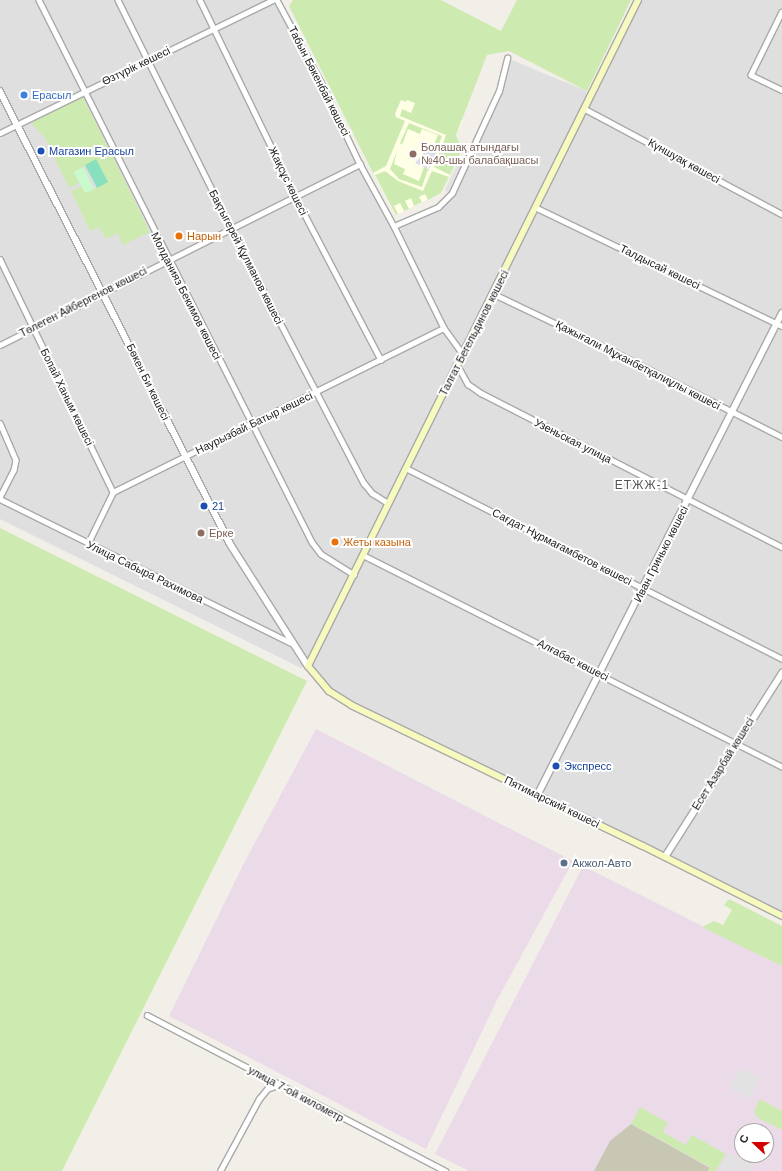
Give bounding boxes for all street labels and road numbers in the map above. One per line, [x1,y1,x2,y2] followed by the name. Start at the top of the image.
[286,24,352,138] street label: Табын Бөкенбай көшесі
[100,44,172,88] street label: Өзтүрік көшесі
[646,136,722,186] street label: Күншуақ көшесі
[266,145,310,217] street label: Жақсұс көшесі
[206,187,286,327] street label: Бақтыгерей Құлманов көшесі
[148,230,224,362] street label: Молданияз Бекимов көшесі
[618,242,702,292] street label: Талдысай көшесі
[17,264,149,340] street label: Төлеген Айбергенов көшесі
[437,268,511,398] street label: Талғат Бегельдинов көшесі
[554,318,722,412] street label: Қажығали Мұханбетқалиұлы көшесі
[124,341,172,423] street label: Бөкен Би көшесі
[38,346,96,448] street label: Бопай Ханым көшесі
[193,389,315,457] street label: Наурызбай Батыр көшесі
[532,416,614,466] street label: Узеньская улица
[631,504,691,604] street label: Иван Гринько көшесі
[490,506,634,588] street label: Сағдат Нұрмағамбетов көшесі
[84,538,206,606] street label: Улица Сабыра Рахимова
[535,636,611,684] street label: Алғабас көшесі
[689,715,757,813] street label: Есет Азарбай көшесі
[502,773,602,831] street label: Пятимарский көшесі
[246,1063,346,1125] street label: улица 7-ой километр

